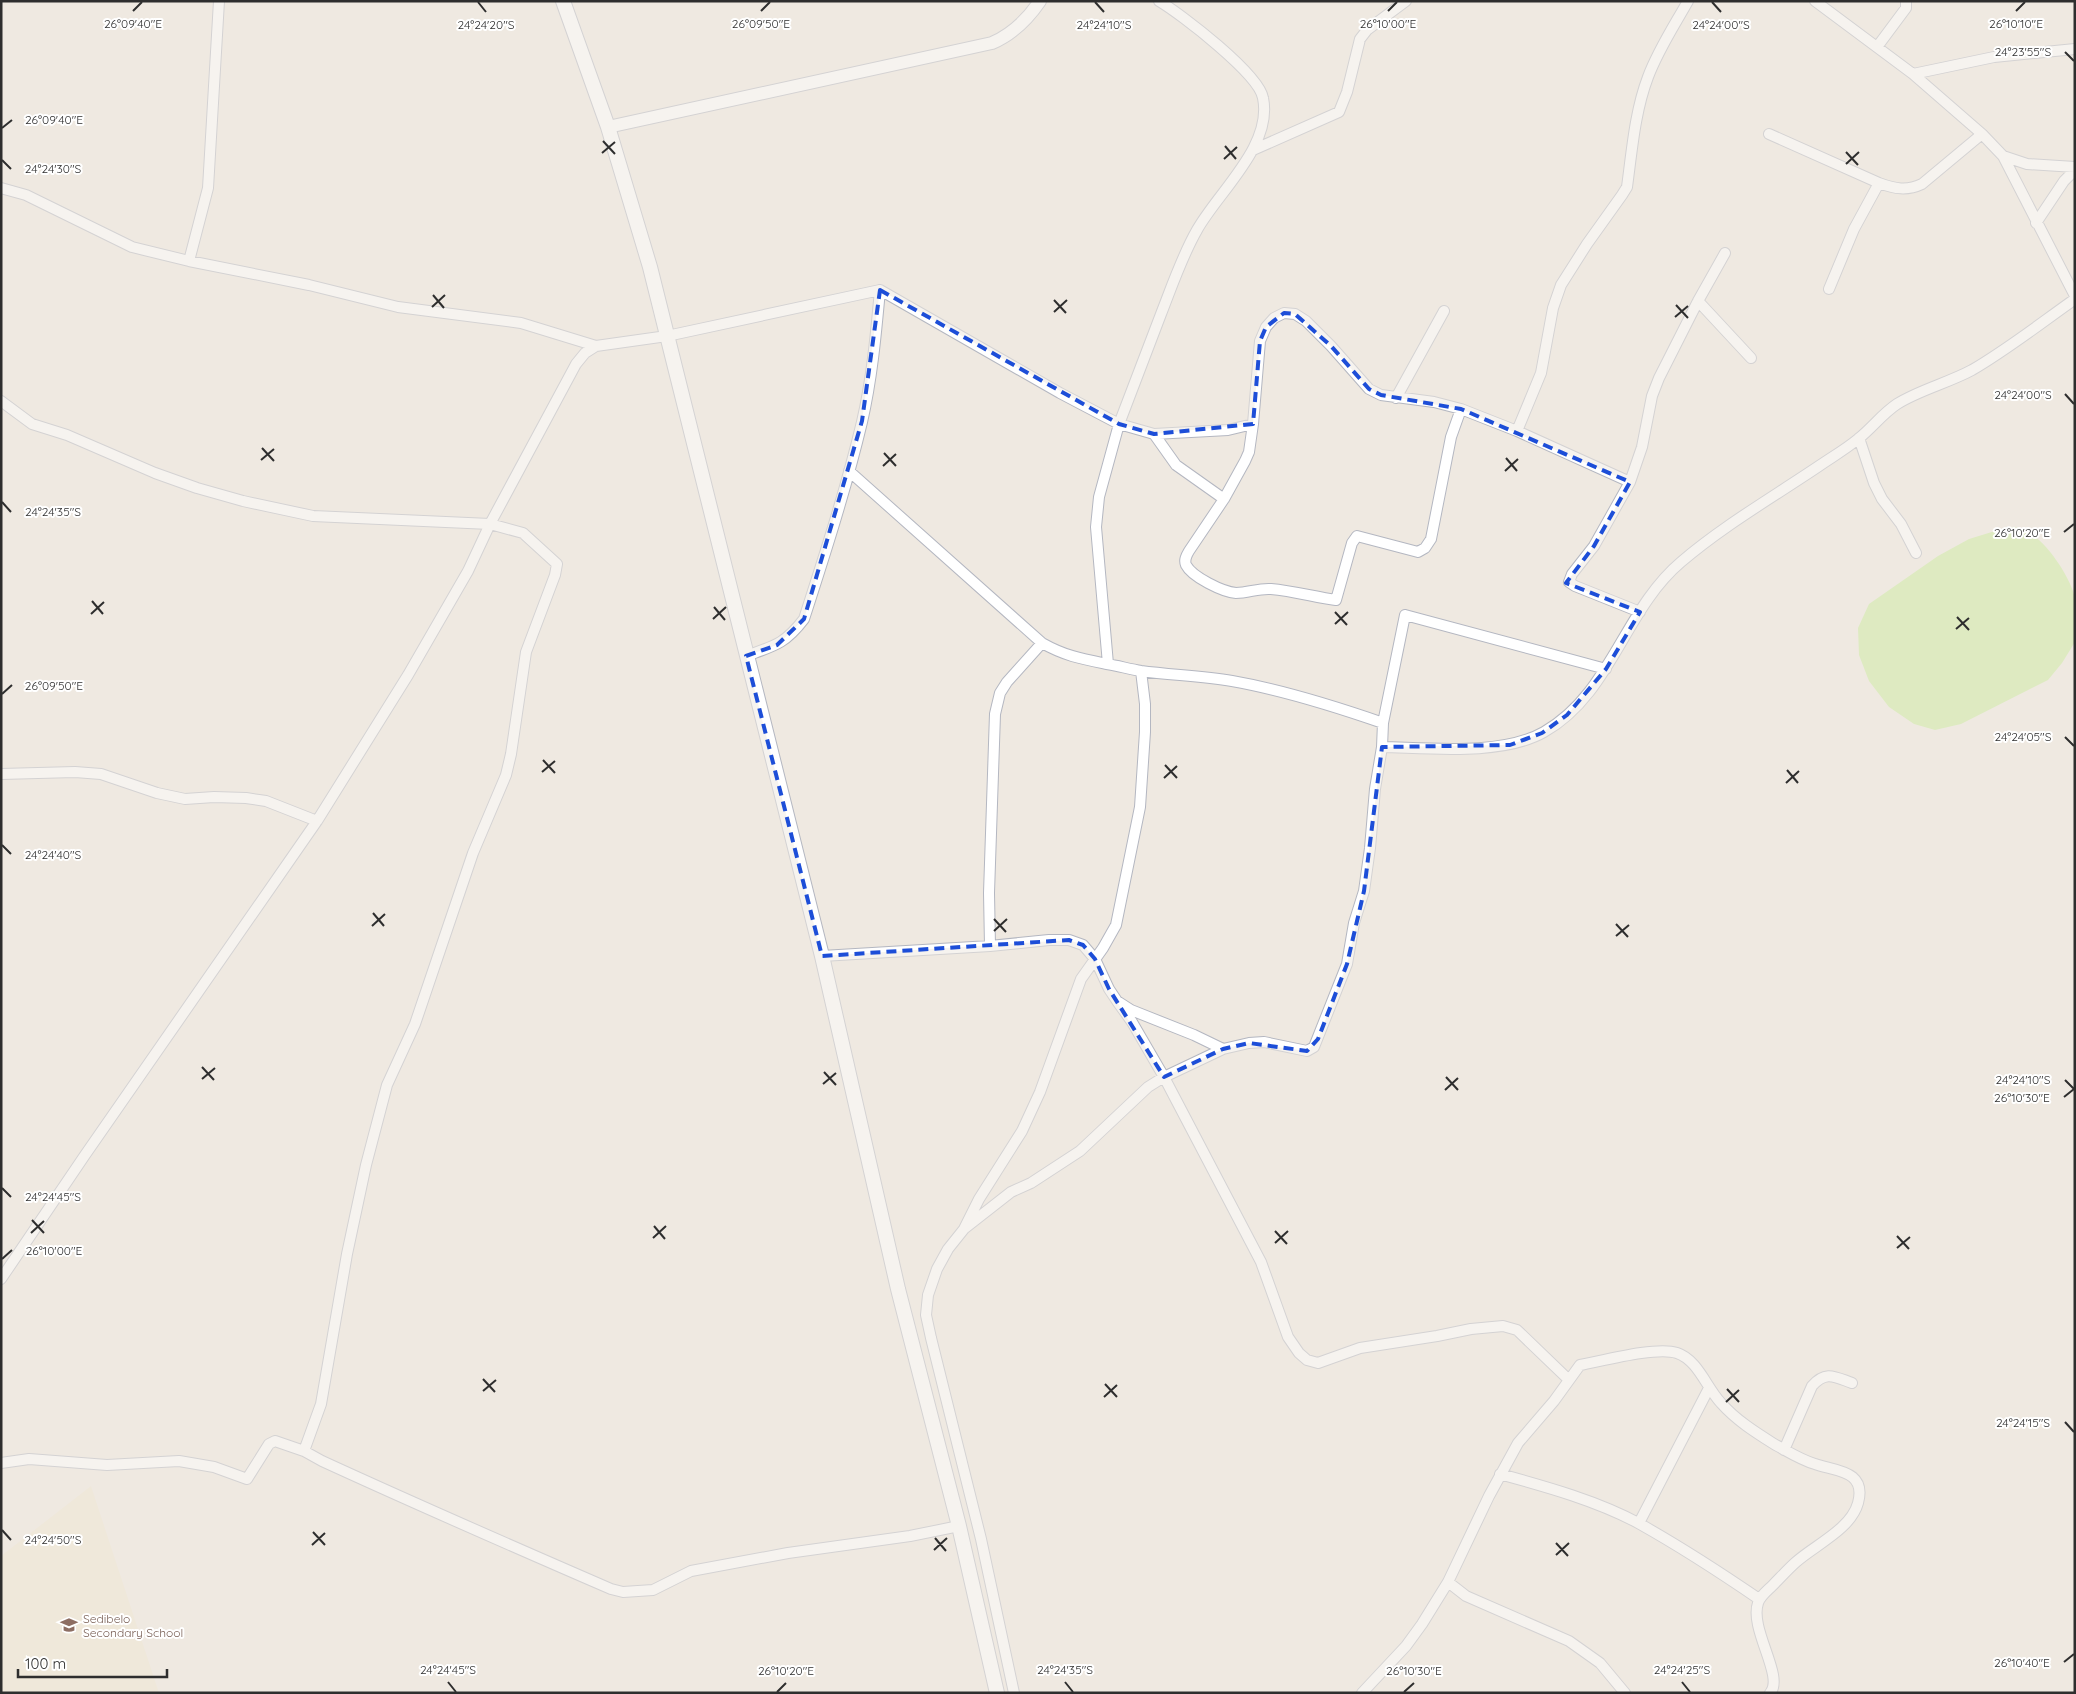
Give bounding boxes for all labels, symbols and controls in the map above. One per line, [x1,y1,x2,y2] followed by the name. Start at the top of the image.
[104,16,162,31] text: 26°09'40"E
[732,16,790,31] text: 26°09'50"E
[1360,16,1417,31] text: 26°10'00"E
[1989,16,2043,31] text: 26°10'10"E
[457,17,515,32] text: 24°24'20"S
[1077,17,1132,32] text: 24°24'10"S
[1692,17,1750,32] text: 24°24'00"S
[1995,44,2051,59] text: 24°23'55"S
[25,112,83,127] text: 26°09'40"E
[25,161,82,176] text: 24°24'30"S
[1994,387,2052,402] text: 24°24'00"S
[25,504,81,519] text: 24°24'35"S
[1994,525,2050,540] text: 26°10'20"E
[25,678,83,693] text: 26°09'50"E
[1995,729,2052,744] text: 24°24'05"S
[25,847,82,862] text: 24°24'40"S
[1996,1072,2051,1087] text: 24°24'10"S
[1994,1090,2050,1105] text: 26°10'30"E
[25,1189,81,1204] text: 24°24'45"S
[26,1243,83,1258] text: 26°10'00"E
[1996,1415,2050,1430] text: 24°24'15"S
[25,1532,82,1547] text: 24°24'50"S
[83,1611,183,1640] place label: Sedibelo Secondary School
[59,1615,79,1635] school or university icon: Sedibelo Secondary School
[18,1646,166,1678] scale bar
[25,1654,66,1673] text: 100 m
[1994,1655,2050,1670] text: 26°10'40"E
[420,1662,476,1677] text: 24°24'45"S
[1037,1662,1093,1677] text: 24°24'35"S
[1654,1662,1710,1677] text: 24°24'25"S
[758,1663,814,1678] text: 26°10'20"E
[1386,1663,1442,1678] text: 26°10'30"E

